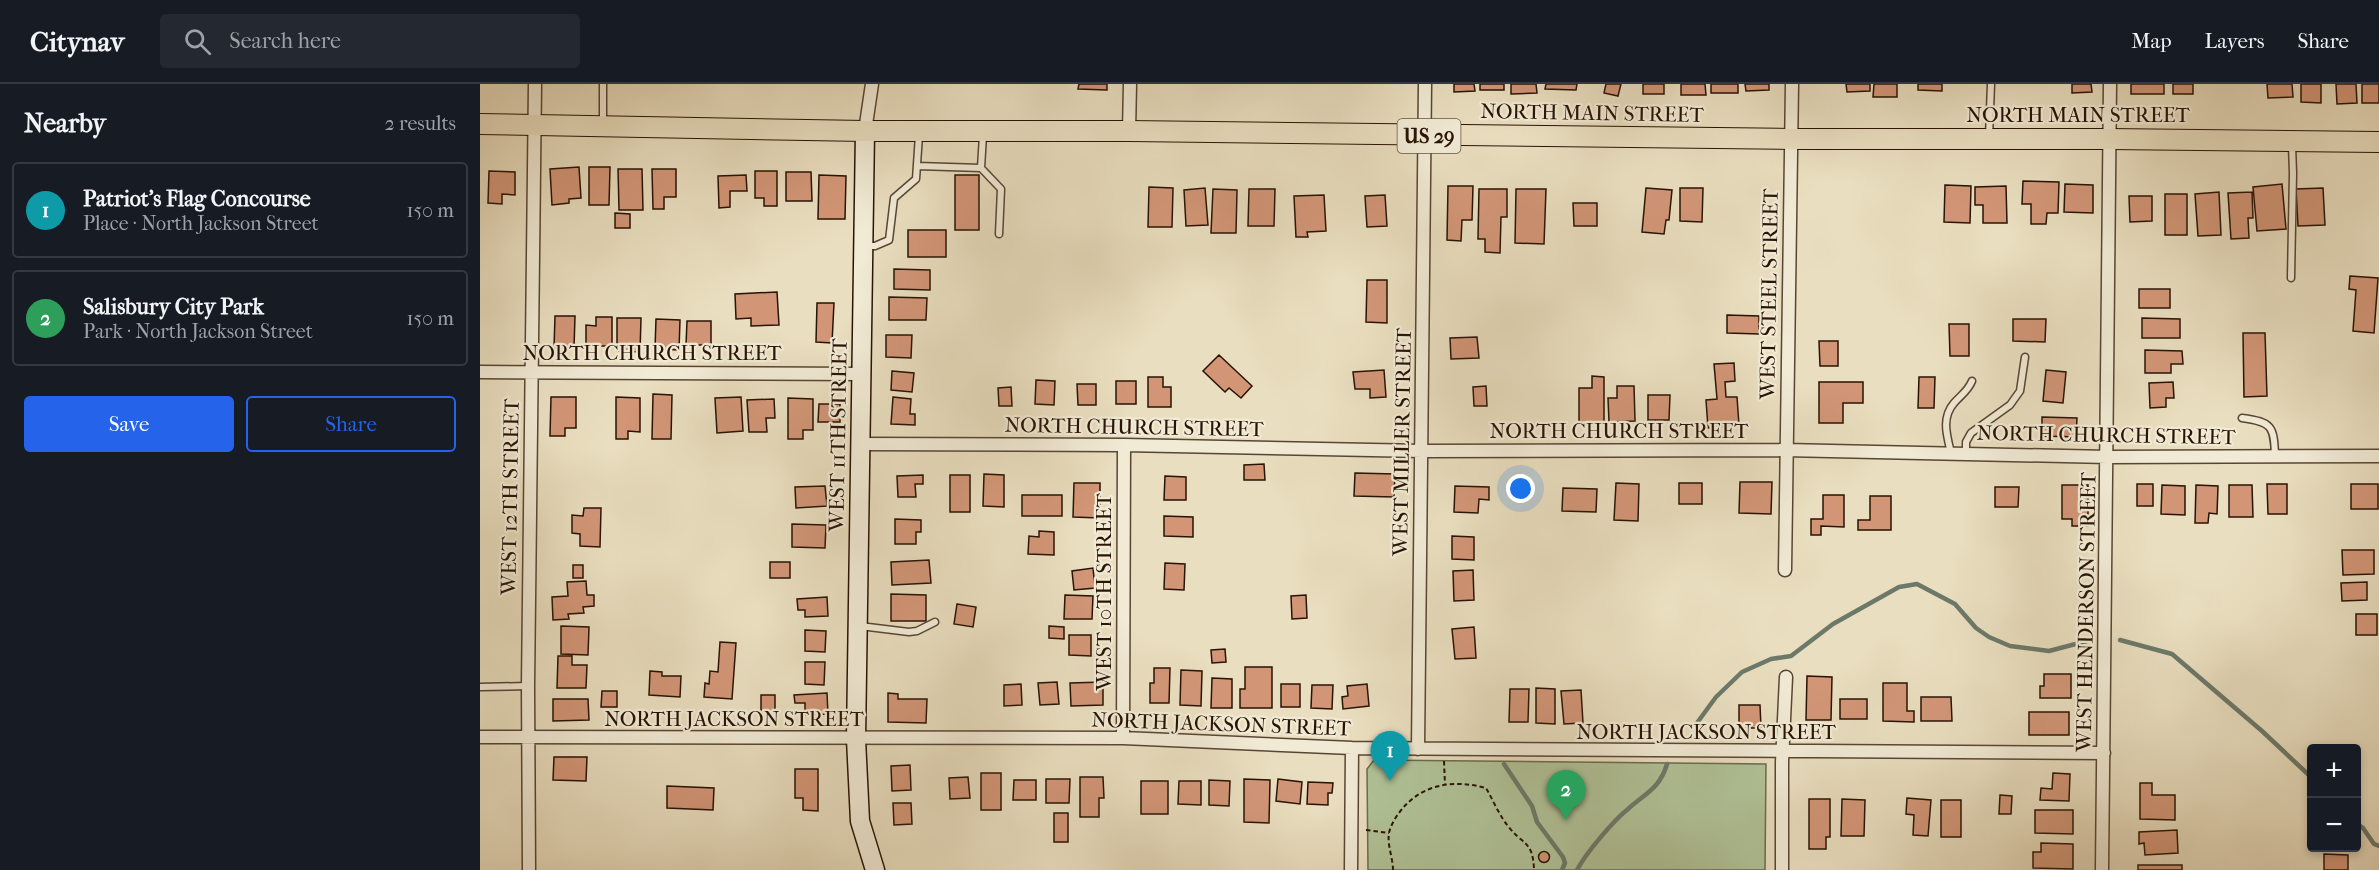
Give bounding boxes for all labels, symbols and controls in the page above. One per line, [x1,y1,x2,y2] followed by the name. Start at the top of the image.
[160,14,580,68] search box
[30,25,124,58] text: Citynav
[181,25,214,58] icon: search
[229,28,341,54] text: Search here
[2131,29,2172,53] text: Map
[2205,29,2264,53] text: Layers
[2297,29,2349,53] text: Share
[1480,99,1705,127] street label: NORTH MAIN STREET
[1966,103,2191,127] street label: NORTH MAIN STREET
[24,108,106,139] text: Nearby
[385,112,456,135] text: 2 results
[1398,119,1460,153] road number: US 29
[83,186,311,212] text: Patriot’s Flag Concourse
[1755,188,1783,401] street label: WEST STEEL STREET
[42,199,49,222] text: 1
[406,199,454,222] text: 150 m
[83,212,319,235] text: Place · North Jackson Street
[83,294,264,320] text: Salisbury City Park
[40,307,51,330] text: 2
[406,307,454,330] text: 150 m
[83,320,313,343] text: Park · North Jackson Street
[1388,327,1416,557] street label: WEST MILLER STREET
[824,337,852,533] street label: WEST 11TH STREET
[523,341,782,365] street label: NORTH CHURCH STREET
[24,396,234,452] button: Save
[246,396,456,452] button: Share
[496,398,524,596] street label: WEST 12TH STREET
[1004,413,1264,441] street label: NORTH CHURCH STREET
[1490,419,1749,443] street label: NORTH CHURCH STREET
[1976,421,2236,449] street label: NORTH CHURCH STREET
[2072,471,2100,753] street label: WEST HENDERSON STREET
[1506,474,1535,503] your location
[1092,493,1116,692] street label: WEST 10TH STREET
[604,707,865,731] street label: NORTH JACKSON STREET
[1091,707,1352,741] street label: NORTH JACKSON STREET
[1576,720,1837,744] street label: NORTH JACKSON STREET
[1370,732,1410,781] pin: 1
[2307,744,2361,852] map controls
[2307,744,2361,798] button: +
[1546,770,1586,820] pin: 2
[2307,798,2361,852] button: −

